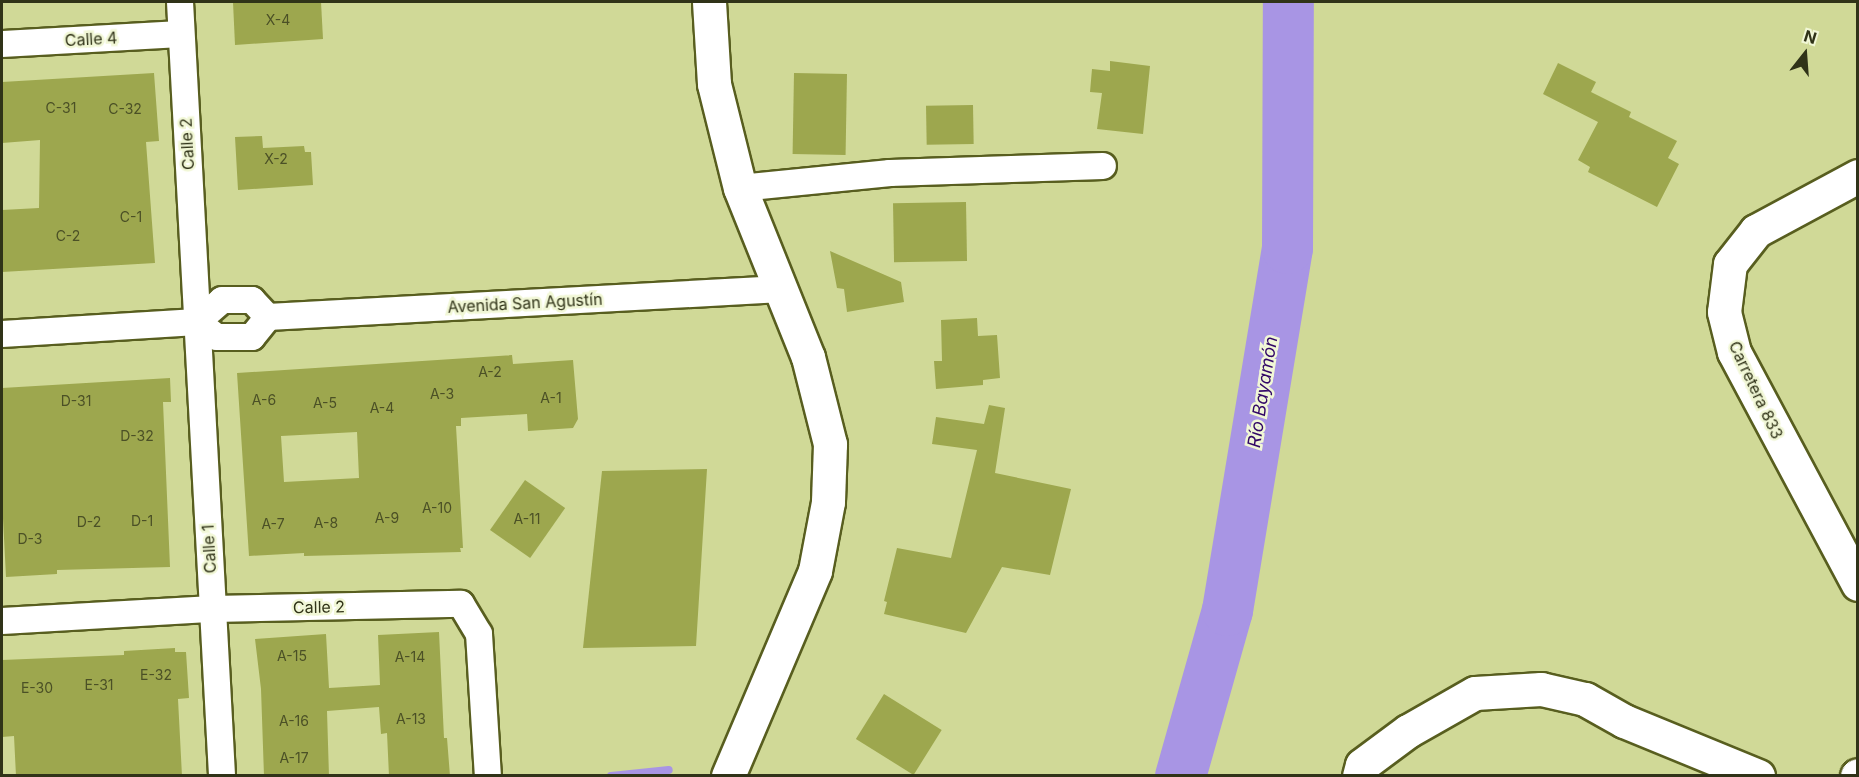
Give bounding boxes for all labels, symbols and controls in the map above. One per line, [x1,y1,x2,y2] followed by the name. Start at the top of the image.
[266,12,290,28] house number: X-4
[1775,24,1835,84] north arrow
[1801,25,1819,48] text: N
[64,28,118,50] street label: Calle 4
[46,100,76,116] house number: C-31
[108,101,142,117] house number: C-32
[176,118,198,170] street label: Calle 2
[264,151,288,167] house number: X-2
[120,209,142,225] house number: C-1
[56,228,80,244] house number: C-2
[447,289,603,317] street label: Avenida San Agustín
[1244,335,1282,449] water label: Río Bayamón
[1725,338,1787,442] street label: Carretera 833
[478,364,502,380] house number: A-2
[430,386,454,402] house number: A-3
[540,390,562,406] house number: A-1
[252,392,276,408] house number: A-6
[61,393,91,409] house number: D-31
[313,395,337,411] house number: A-5
[370,400,394,416] house number: A-4
[120,428,154,444] house number: D-32
[422,500,452,516] house number: A-10
[375,510,399,526] house number: A-9
[513,511,541,527] house number: A-11
[131,513,153,529] house number: D-1
[77,514,101,530] house number: D-2
[314,515,338,531] house number: A-8
[261,516,285,532] house number: A-7
[198,524,220,574] street label: Calle 1
[17,531,43,547] house number: D-3
[293,597,345,617] street label: Calle 2
[277,648,307,664] house number: A-15
[395,649,425,665] house number: A-14
[140,667,172,683] house number: E-32
[84,677,114,693] house number: E-31
[21,680,53,696] house number: E-30
[396,711,426,727] house number: A-13
[279,713,309,729] house number: A-16
[279,750,309,766] house number: A-17

